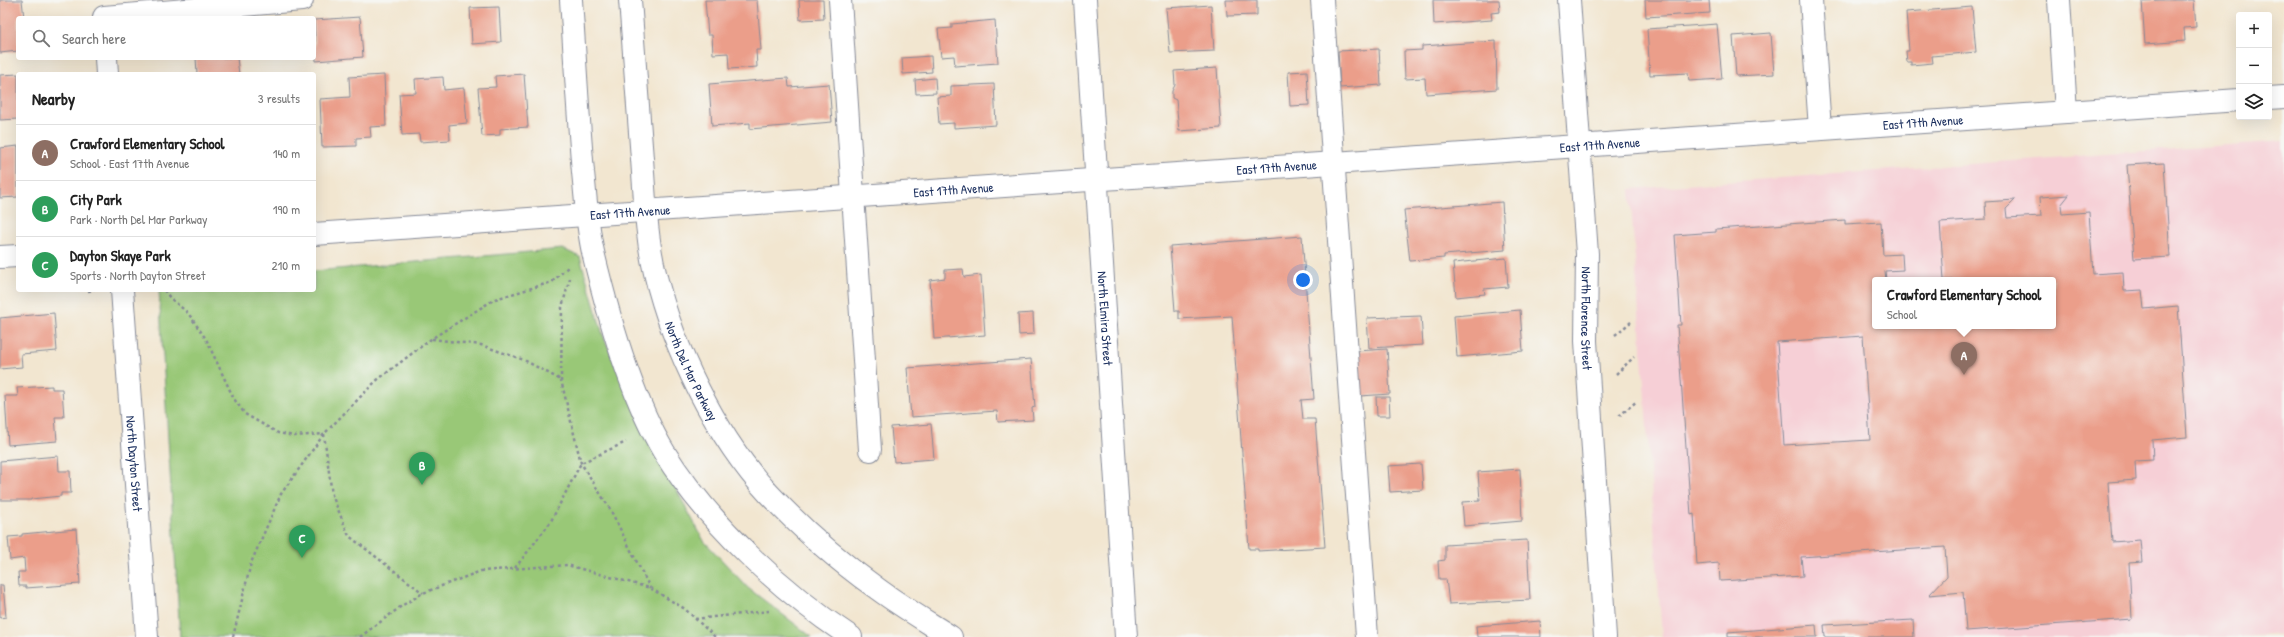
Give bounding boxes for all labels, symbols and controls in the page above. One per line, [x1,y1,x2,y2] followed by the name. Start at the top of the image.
[2236,12,2272,120] map controls
[2236,12,2272,48] button: +
[16,16,316,60] search box
[30,27,52,49] icon: search
[62,28,126,49] text: Search here
[2236,48,2272,84] button: −
[2236,84,2272,120] button: layers
[32,87,75,110] text: Nearby
[258,89,300,107] text: 3 results
[1882,110,1964,134] street label: East 17th Avenue
[70,133,225,154] text: Crawford Elementary School
[1559,133,1641,156] street label: East 17th Avenue
[42,144,48,162] text: A
[273,144,300,162] text: 140 m
[70,154,189,172] text: School · East 17th Avenue
[1236,155,1317,179] street label: East 17th Avenue
[913,178,994,201] street label: East 17th Avenue
[70,189,122,210] text: City Park
[42,200,48,218] text: B
[273,200,300,218] text: 190 m
[589,200,671,224] street label: East 17th Avenue
[70,210,207,228] text: Park · North Del Mar Parkway
[70,245,171,266] text: Dayton Skaye Park
[41,256,49,274] text: C
[272,256,300,274] text: 210 m
[70,266,206,284] text: Sports · North Dayton Street
[1577,267,1597,371] street label: North Florence Street
[1293,270,1313,290] your location
[1093,271,1118,367] street label: North Elmira Street
[1872,277,2056,329] popup
[1887,284,2041,305] text: Crawford Elementary School
[1887,305,1917,323] text: School
[661,319,723,424] street label: North Del Mar Parkway
[1951,342,1977,375] pin: A
[122,415,147,513] street label: North Dayton Street
[409,452,435,485] pin: B
[289,525,315,558] pin: C

